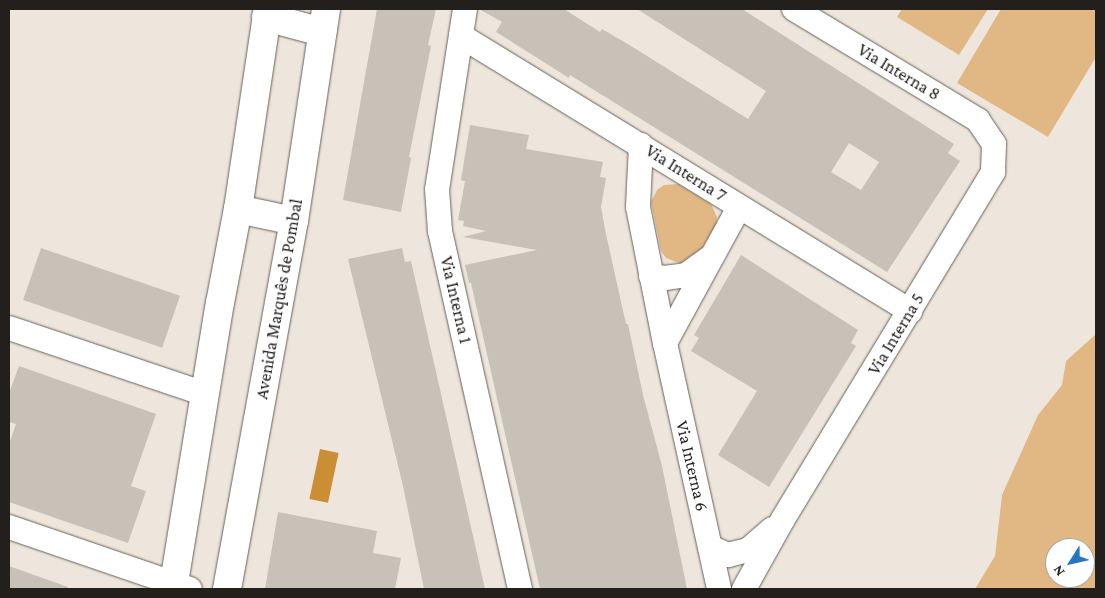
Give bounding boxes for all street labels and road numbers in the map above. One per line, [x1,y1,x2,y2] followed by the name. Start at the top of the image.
[854,39,944,105] street label: Via Interna 8
[642,140,730,206] street label: Via Interna 7
[251,197,307,401] street label: Avenida Marquês de Pombal
[435,254,477,346] street label: Via Interna 1
[863,289,929,379] street label: Via Interna 5
[671,419,713,513] street label: Via Interna 6

